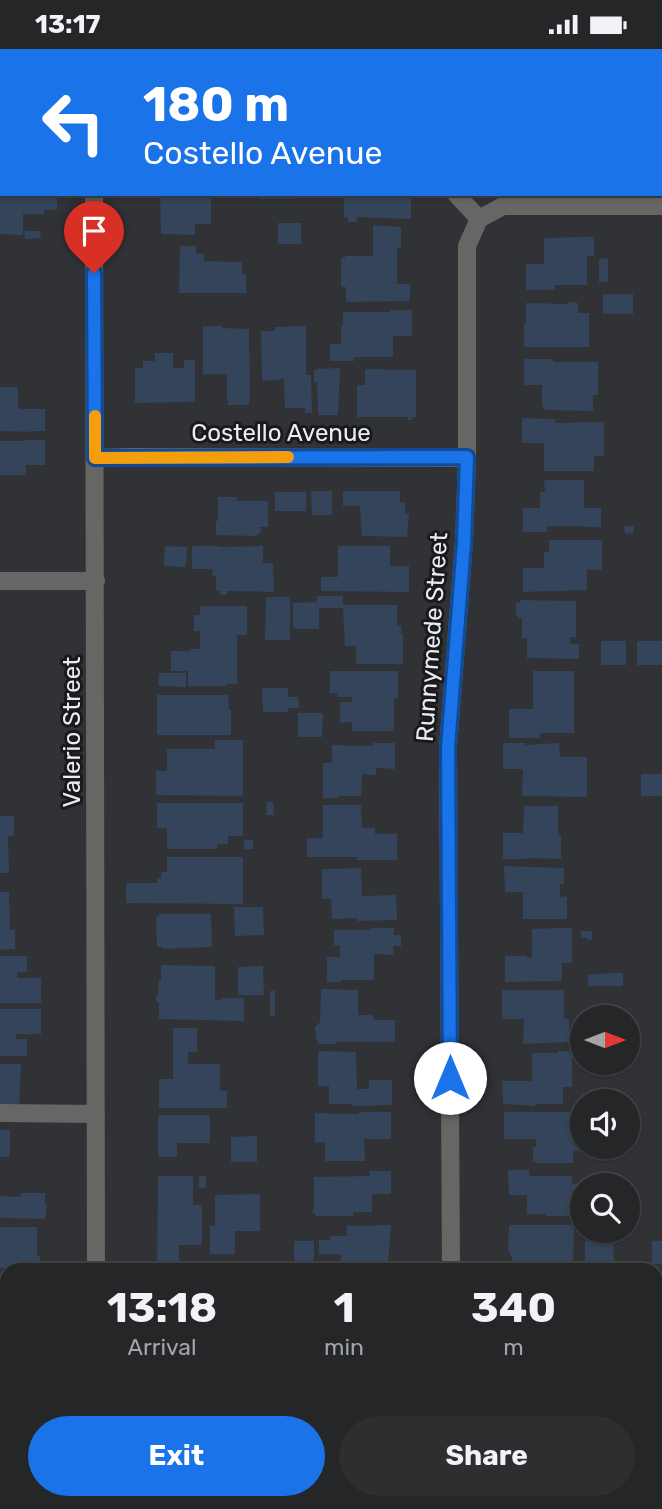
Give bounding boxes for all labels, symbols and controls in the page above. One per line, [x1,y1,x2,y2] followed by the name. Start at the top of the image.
[35,9,100,40] text: 13:17
[143,75,289,133] text: 180 m
[28,77,119,168] icon: left
[143,134,382,172] text: Costello Avenue
[64,201,124,273] pin
[75,212,113,250] icon: arrive
[191,419,371,447] street label: Costello Avenue
[411,531,453,743] street label: Runnymede Street
[58,657,86,807] street label: Valerio Street
[570,1005,640,1075] north arrow
[570,1005,640,1243] map controls
[413,1041,487,1115] position arrow
[570,1089,640,1159] button: sound
[570,1173,640,1243] button: search
[107,1283,217,1333] text: 13:18
[334,1283,355,1333] text: 1
[471,1283,556,1333] text: 340
[128,1333,197,1361] text: Arrival
[324,1333,364,1361] text: min
[503,1333,524,1361] text: m
[28,1416,325,1496] button: Exit
[339,1416,635,1496] button: Share

